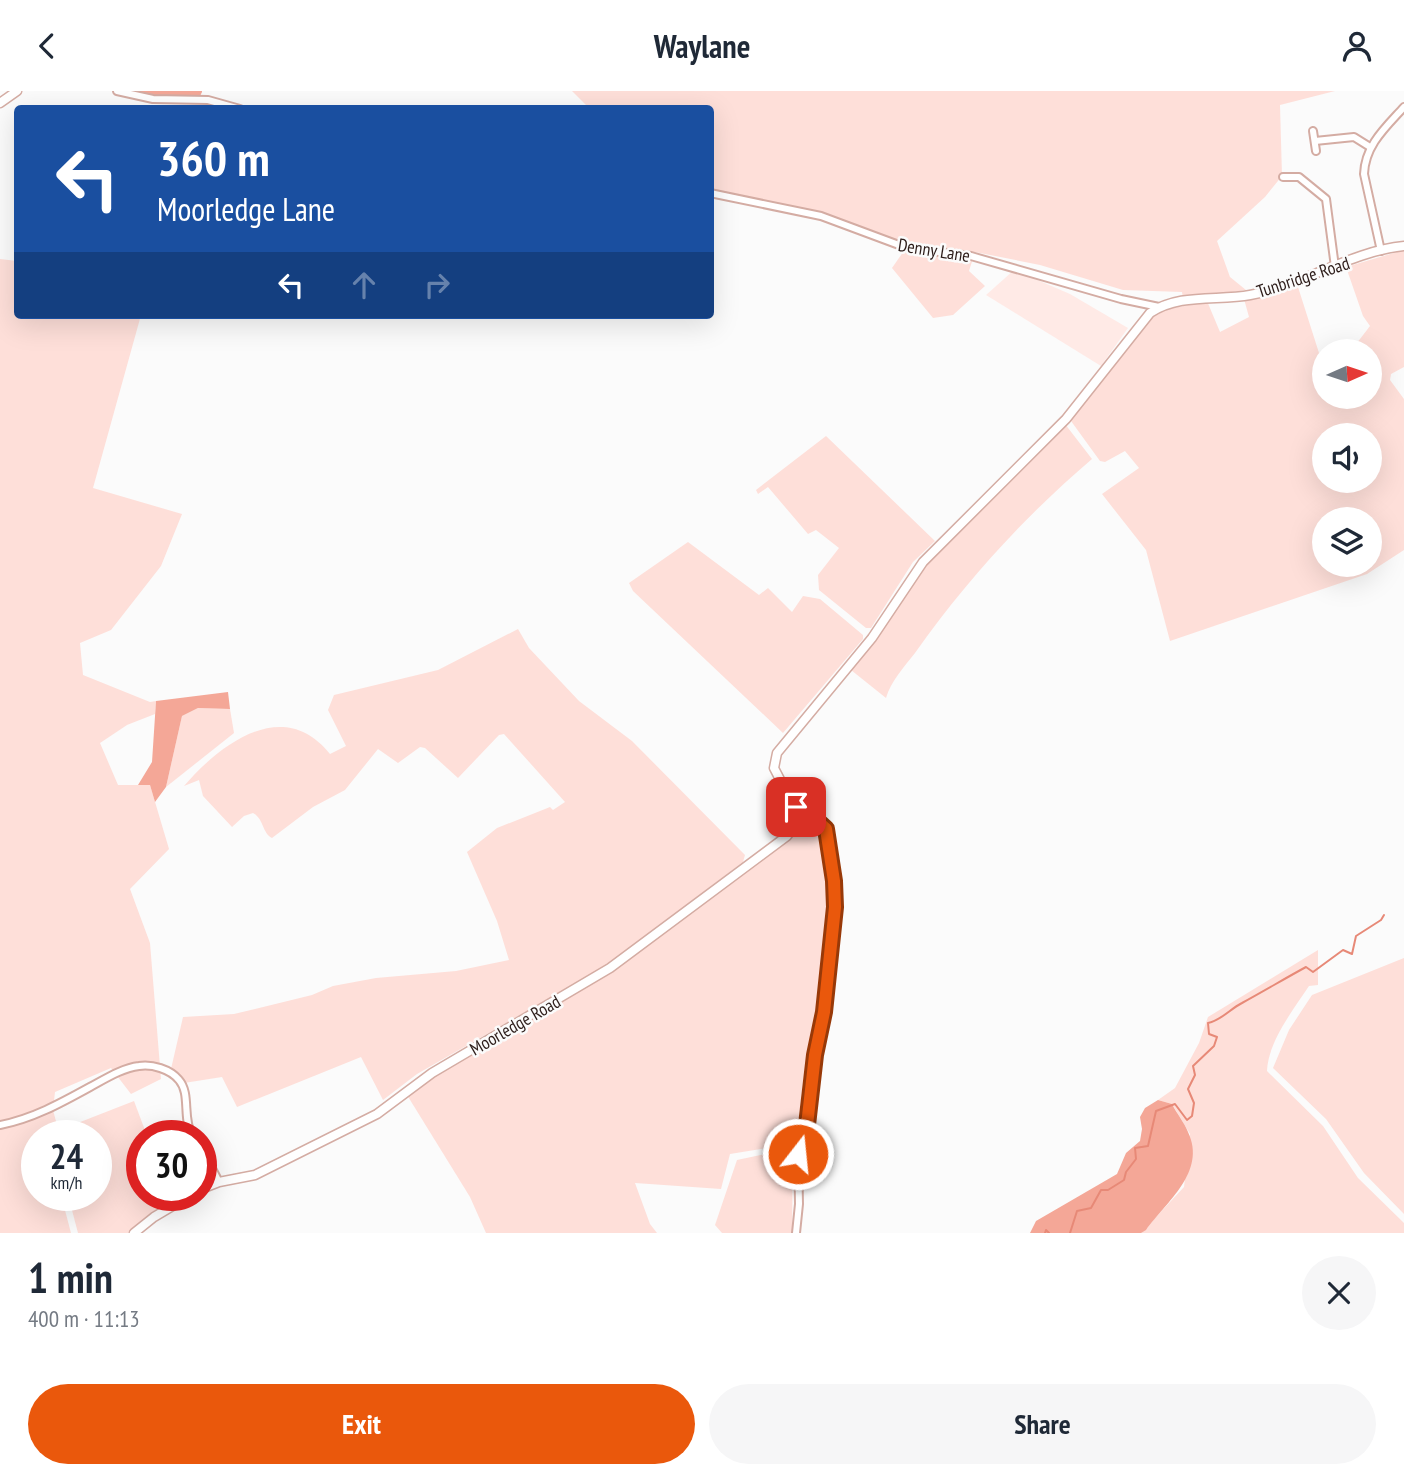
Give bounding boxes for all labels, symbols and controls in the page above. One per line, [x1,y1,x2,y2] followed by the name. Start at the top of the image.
[654,25,750,67] text: Waylane
[28,27,66,65] icon: back
[1338,27,1376,65] icon: person
[157,126,270,190] text: 360 m
[42,133,133,224] icon: left
[157,188,335,230] text: Moorledge Lane
[896,233,972,267] street label: Denny Lane
[1254,251,1352,303] street label: Tunbridge Road
[272,266,310,304] icon: left
[345,266,383,304] icon: ahead
[418,266,456,304] icon: right
[1312,339,1382,409] north arrow
[1312,339,1382,577] map controls
[1312,423,1382,493] button: sound
[1312,507,1382,577] button: layers
[766,777,826,837] pin
[777,788,815,826] icon: arrive
[465,990,565,1060] street label: Moorledge Road
[761,1117,835,1191] position arrow
[126,1120,217,1211] speed limit sign: 30
[50,1133,83,1179] text: 24
[51,1171,82,1194] text: km/h
[28,1250,113,1305] text: 1 min
[1302,1256,1376,1330] button: close
[28,1304,140,1333] text: 400 m · 11:13
[28,1384,695,1464] button: Exit
[709,1384,1376,1464] button: Share

